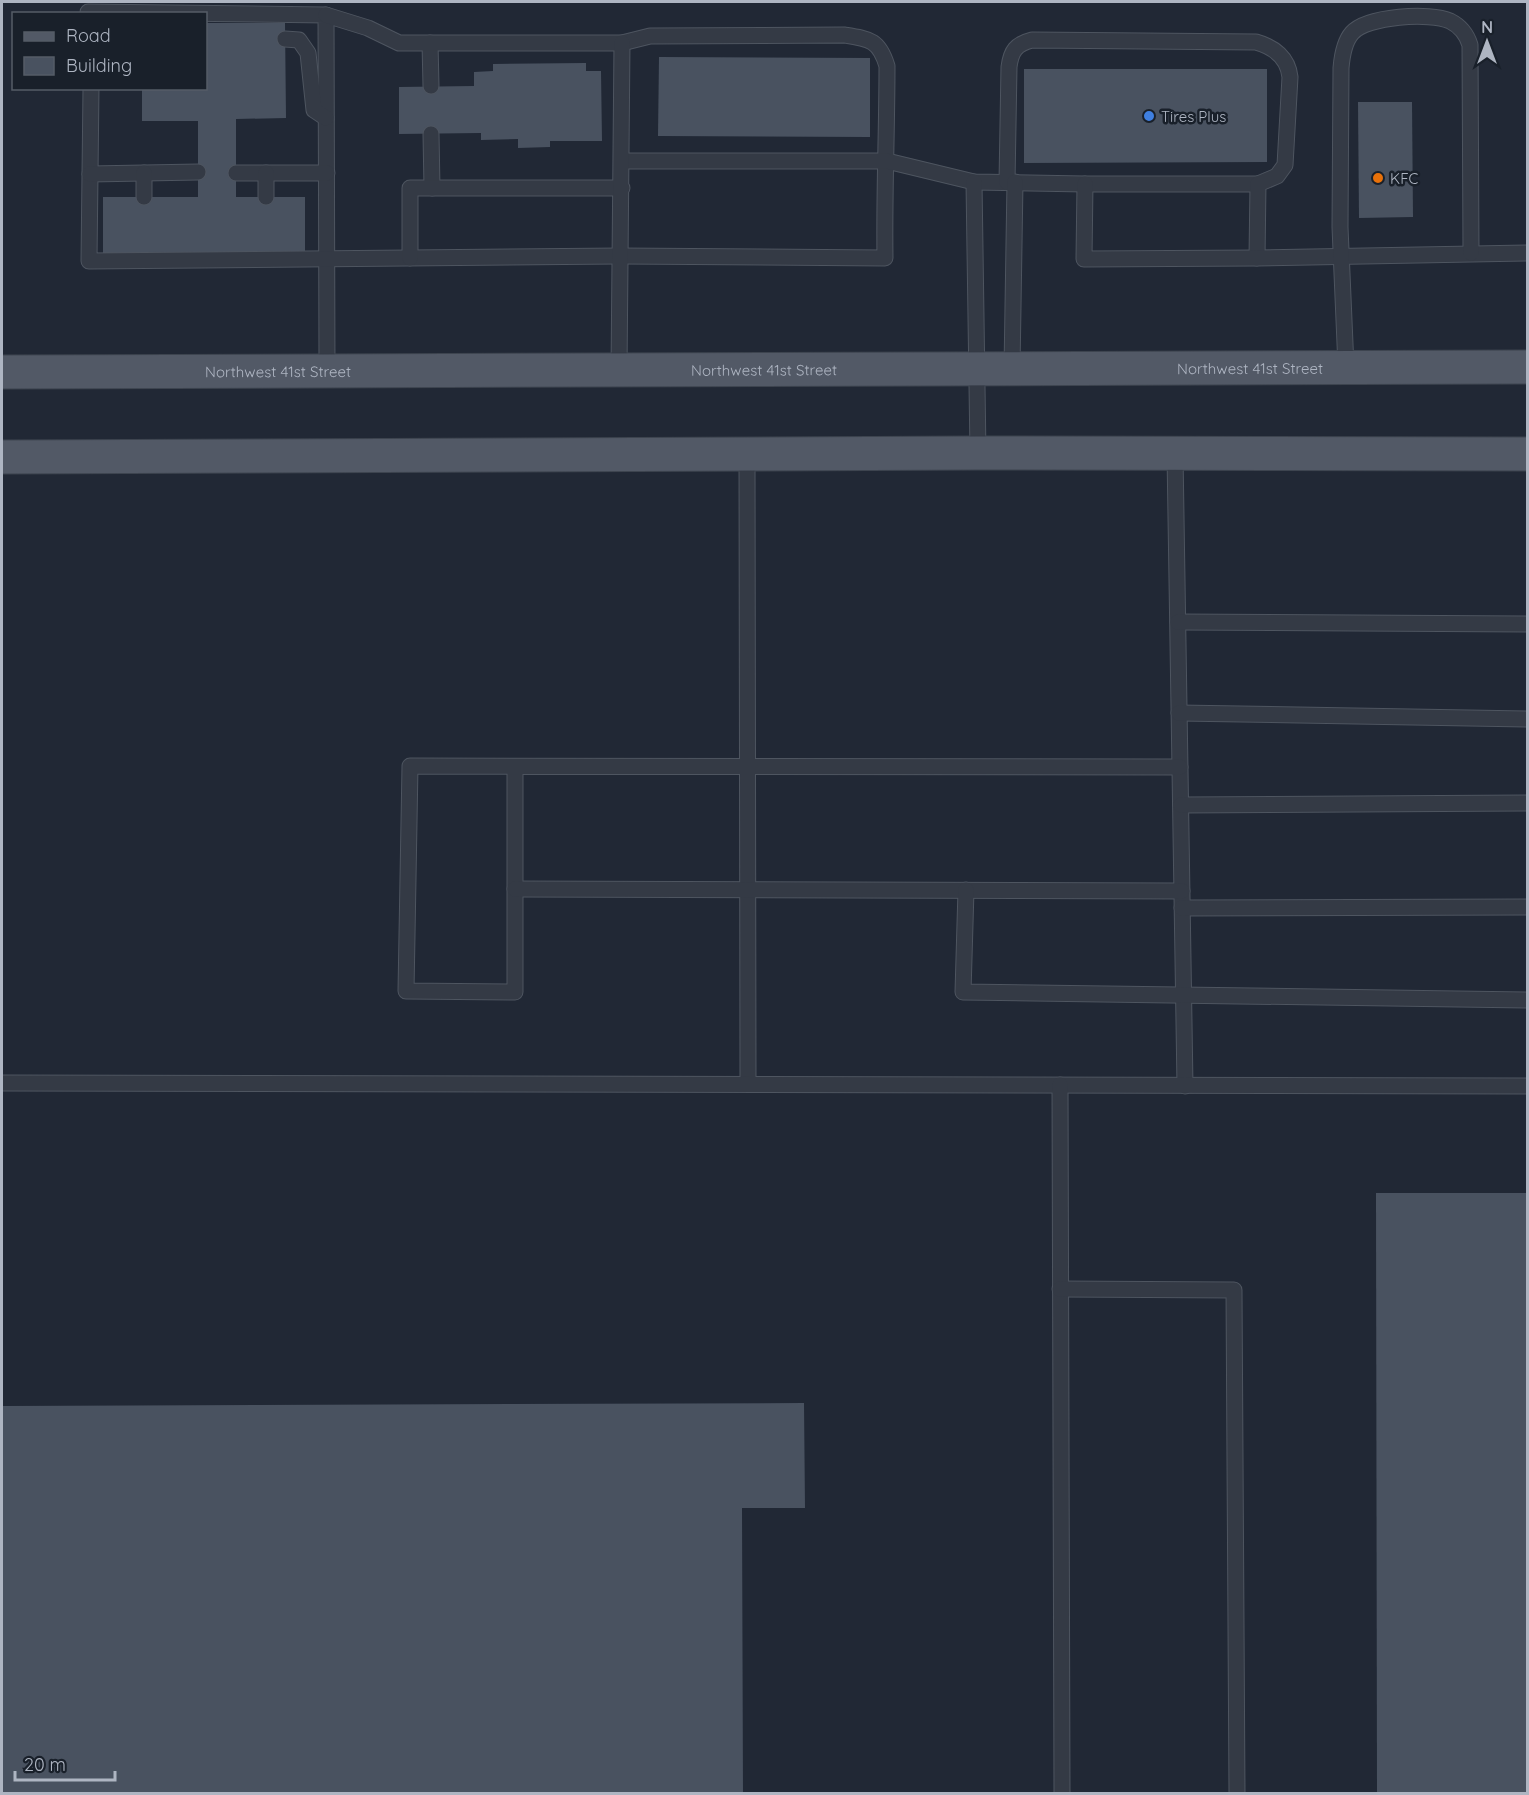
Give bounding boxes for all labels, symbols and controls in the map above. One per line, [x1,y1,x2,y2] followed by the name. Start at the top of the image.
[12,12,207,90] legend
[1457,12,1517,72] north arrow
[1481,17,1493,37] text: N
[66,24,111,47] text: Road
[66,54,132,77] text: Building
[1161,107,1226,126] place label: Tires Plus
[1142,109,1156,123] marker: Tires Plus
[1390,169,1418,188] place label: KFC
[1371,171,1385,185] marker: KFC
[1177,358,1323,378] street label: Northwest 41st Street
[691,360,837,379] street label: Northwest 41st Street
[205,361,351,381] street label: Northwest 41st Street
[15,1744,116,1782] scale bar
[24,1753,66,1776] text: 20 m

